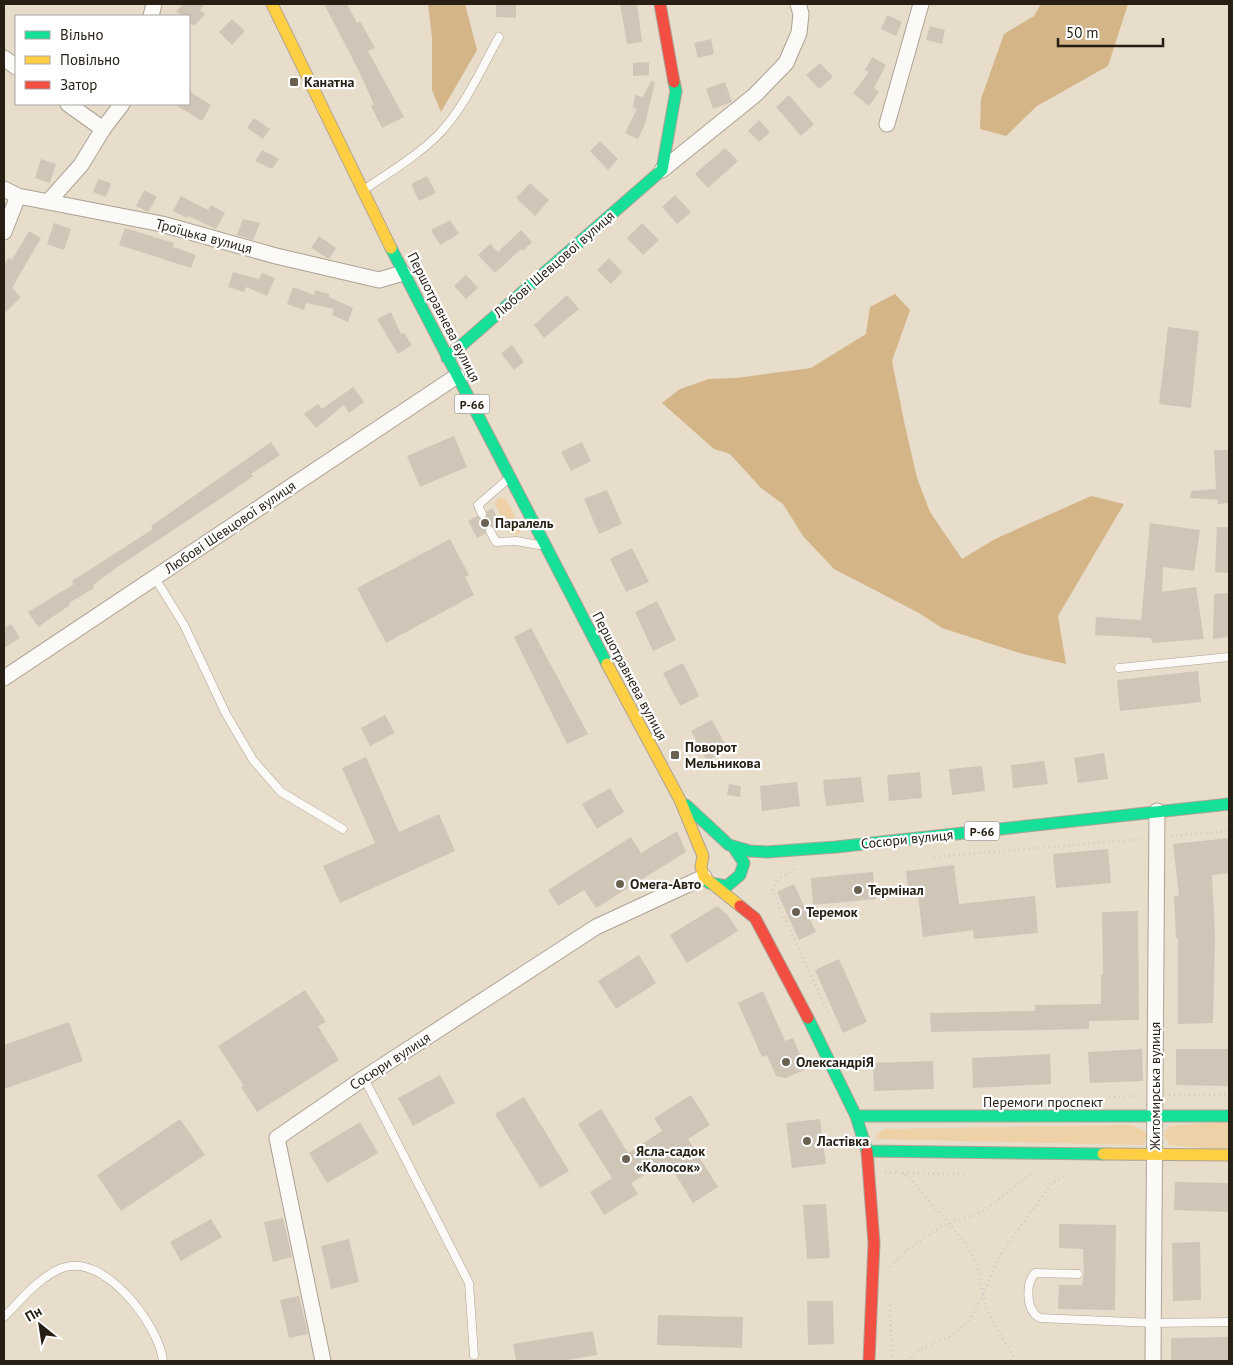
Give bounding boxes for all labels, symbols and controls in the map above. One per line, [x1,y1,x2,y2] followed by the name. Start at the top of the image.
[15,15,190,105] legend
[1058,15,1163,47] scale bar
[1066,23,1099,42] text: 50 m
[60,25,103,44] text: Вільно
[60,50,120,69] text: Повільно
[304,73,354,91] place label: Канатна
[60,75,97,94] text: Затор
[288,76,300,88] marker: Канатна
[489,207,618,322] street label: Любові Шевцової вулиця
[154,214,254,258] street label: Троїцька вулиця
[403,249,485,385] street label: Першотравнева вулиця
[454,394,490,414] road number: Р-66
[160,476,299,578] street label: Любові Шевцової вулиця
[495,514,554,532] place label: Паралель
[479,517,491,529] marker: Паралель
[588,609,672,743] street label: Першотравнева вулиця
[685,738,761,772] place label: Поворот Мельникова
[669,749,681,761] marker: Поворот Мельникова
[964,821,1000,840] road number: Р-66
[860,825,954,853] street label: Сосюри вулиця
[630,875,702,893] place label: Омега-Авто
[614,878,626,890] marker: Омега-Авто
[868,881,924,899] place label: Термінал
[852,884,864,896] marker: Термінал
[806,903,858,921] place label: Теремок
[790,906,802,918] marker: Теремок
[1146,1022,1164,1151] street label: Житомирська вулиця
[346,1028,434,1094] street label: Сосюри вулиця
[796,1053,874,1071] place label: ОлександріЯ
[780,1056,792,1068] marker: ОлександріЯ
[983,1093,1103,1111] street label: Перемоги проспект
[816,1132,869,1150] place label: Ластівка
[801,1135,813,1147] marker: Ластівка
[636,1142,705,1176] place label: Ясла-садок «Колосок»
[620,1153,632,1165] marker: Ясла-садок «Колосок»
[15,1300,65,1350] north arrow
[22,1302,45,1326] text: Пн

